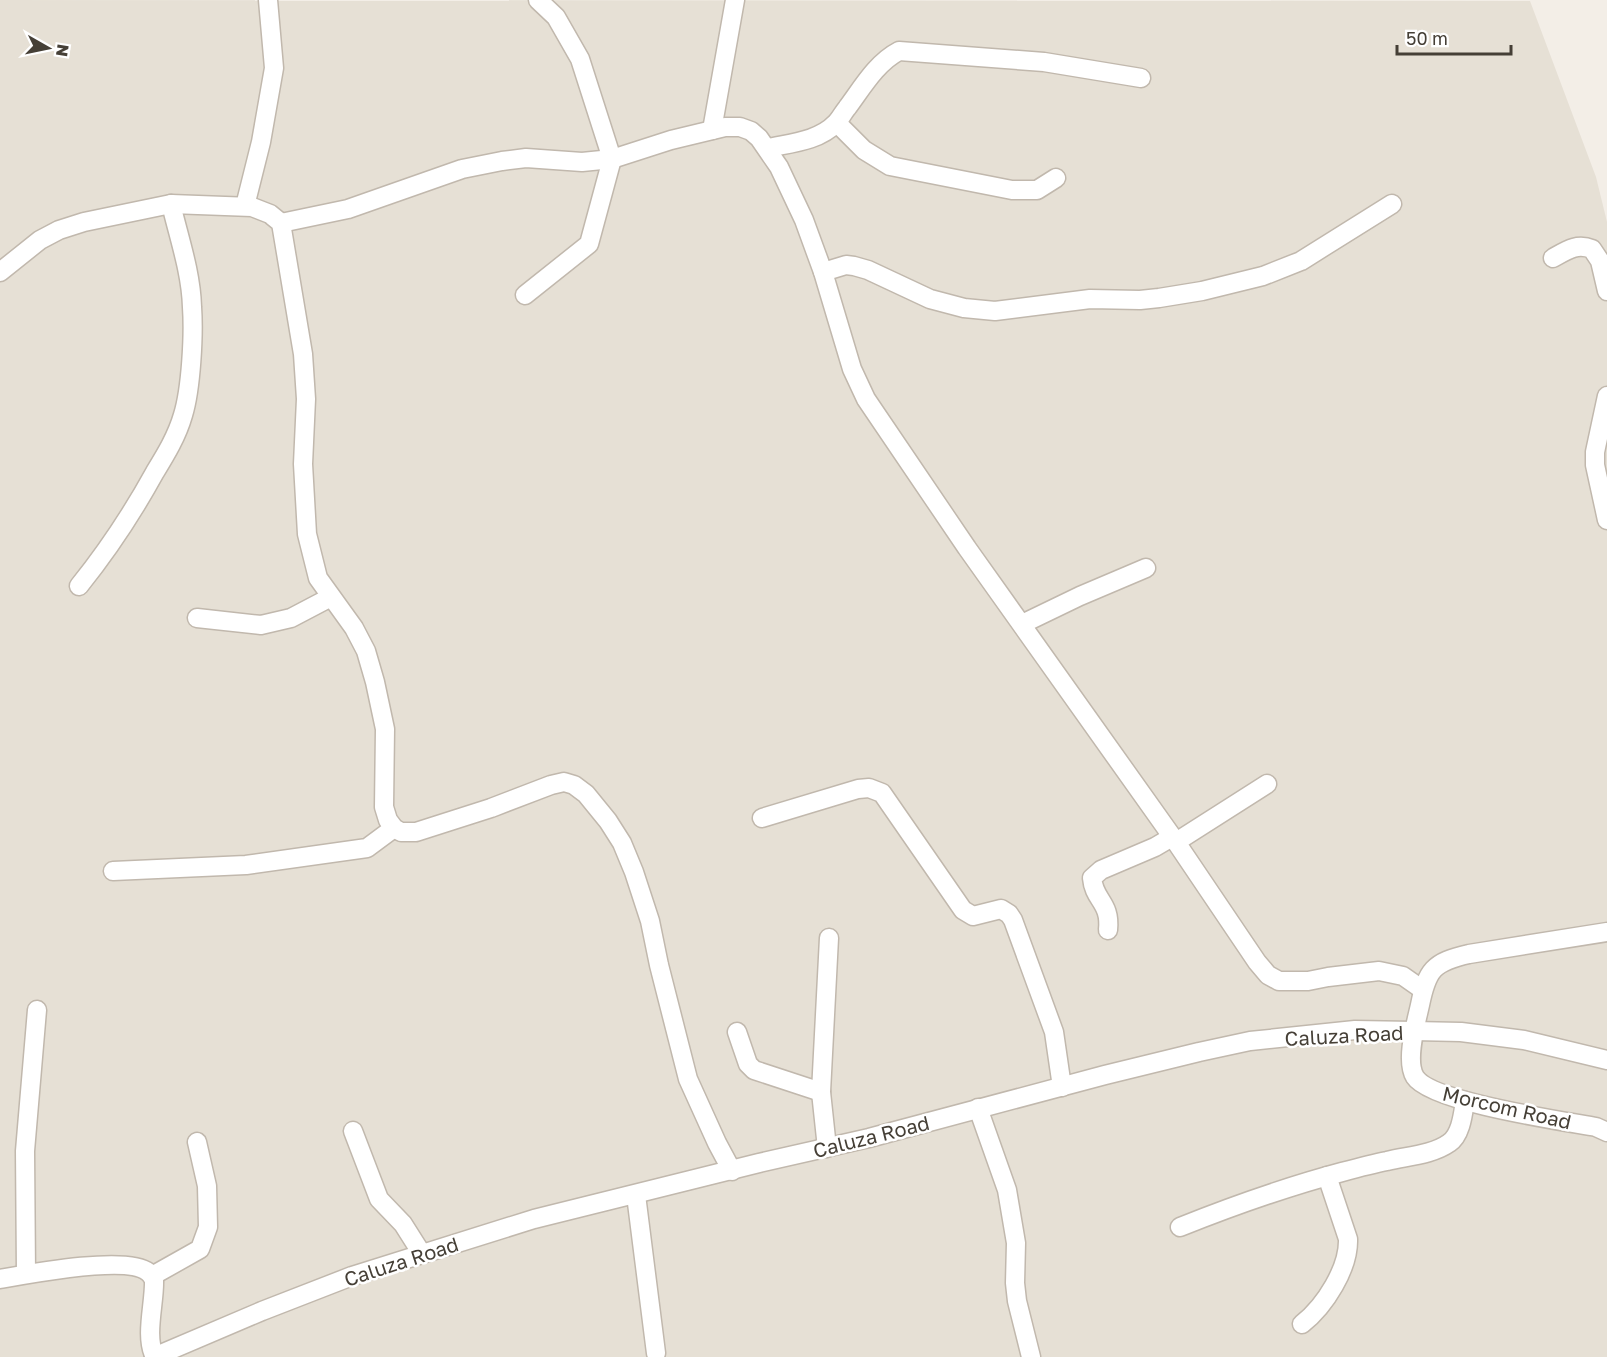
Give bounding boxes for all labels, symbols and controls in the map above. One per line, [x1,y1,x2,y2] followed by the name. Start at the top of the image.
[18,18,78,78] north arrow
[1397,18,1511,56] scale bar
[1406,27,1448,49] text: 50 m
[52,43,74,58] text: N
[1284,1020,1404,1050] street label: Caluza Road
[1440,1081,1574,1133] street label: Morcom Road
[810,1110,932,1162] street label: Caluza Road
[341,1231,461,1291] street label: Caluza Road

